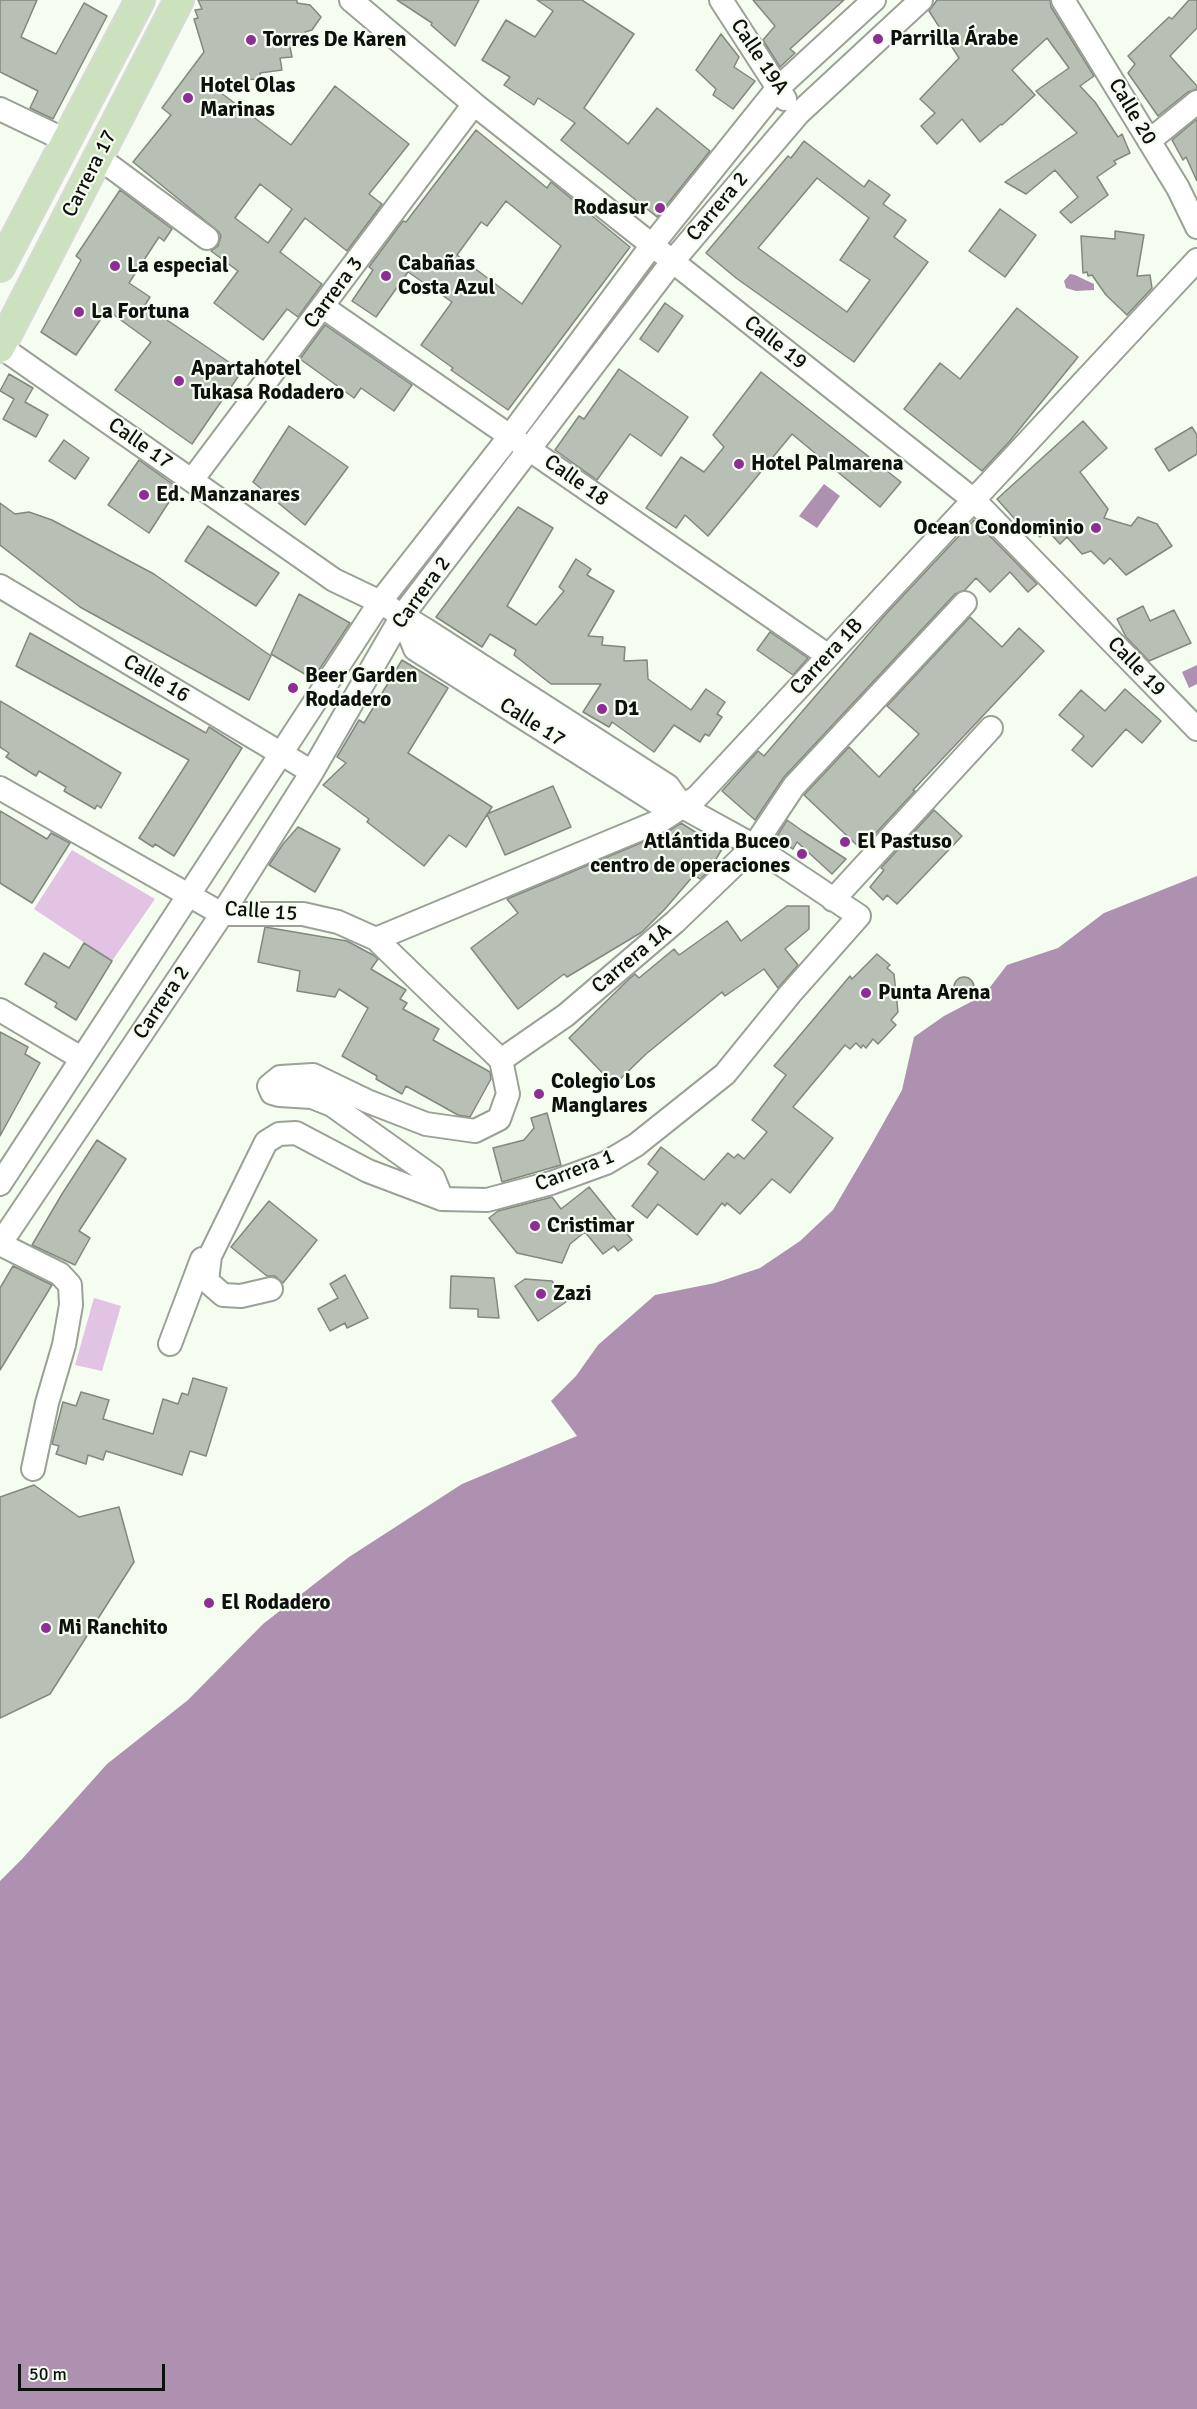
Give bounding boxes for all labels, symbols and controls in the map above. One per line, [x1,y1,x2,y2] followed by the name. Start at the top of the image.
[725,14,793,100] street label: Calle 19A
[890,26,1018,52] place label: Parrilla Árabe
[263,27,406,53] place label: Torres De Karen
[871,32,885,46] marker: Parrilla Árabe
[244,33,258,47] marker: Torres De Karen
[200,73,295,123] place label: Hotel Olas Marinas
[1102,74,1162,150] street label: Calle 20
[181,91,195,105] marker: Hotel Olas Marinas
[57,126,123,222] street label: Carrera 17
[682,167,754,247] street label: Carrera 2
[573,195,648,221] place label: Rodasur
[653,201,667,215] marker: Rodasur
[398,251,495,301] place label: Cabañas Costa Azul
[299,252,369,334] street label: Carrera 3
[127,253,229,279] place label: La especial
[108,259,122,273] marker: La especial
[379,269,393,283] marker: Cabañas Costa Azul
[91,299,190,325] place label: La Fortuna
[72,305,86,319] marker: La Fortuna
[739,311,811,375] street label: Calle 19
[191,356,344,406] place label: Apartahotel Tukasa Rodadero
[172,374,186,388] marker: Apartahotel Tukasa Rodadero
[103,413,177,475] street label: Calle 17
[539,450,613,512] street label: Calle 18
[751,451,903,477] place label: Hotel Palmarena
[732,457,746,471] marker: Hotel Palmarena
[156,482,300,508] place label: Ed. Manzanares
[137,488,151,502] marker: Ed. Manzanares
[914,515,1084,541] place label: Ocean Condominio
[1089,521,1103,535] marker: Ocean Condominio
[387,552,457,634] street label: Carrera 2
[785,613,869,701] street label: Carrera 1B
[1102,632,1170,702] street label: Calle 19
[118,649,194,709] street label: Calle 16
[305,663,418,713] place label: Beer Garden Rodadero
[286,681,300,695] marker: Beer Garden Rodadero
[494,693,570,753] street label: Calle 17
[614,696,639,722] place label: D1
[595,702,609,716] marker: D1
[590,829,790,879] place label: Atlántida Buceo centro de operaciones
[857,829,952,855] place label: El Pastuso
[838,835,852,849] marker: El Pastuso
[795,847,809,861] marker: Atlántida Buceo centro de operaciones
[224,897,298,927] street label: Calle 15
[587,919,677,999] street label: Carrera 1A
[128,962,196,1044] street label: Carrera 2
[878,980,991,1006] place label: Punta Arena
[859,986,873,1000] marker: Punta Arena
[551,1069,656,1119] place label: Colegio Los Manglares
[532,1087,546,1101] marker: Colegio Los Manglares
[532,1144,618,1198] street label: Carrera 1
[547,1213,634,1239] place label: Cristimar
[528,1219,542,1233] marker: Cristimar
[553,1281,591,1307] place label: Zazi
[534,1287,548,1301] marker: Zazi
[221,1590,331,1616] place label: El Rodadero
[202,1596,216,1610] marker: El Rodadero
[58,1615,168,1641] place label: Mi Ranchito
[39,1621,53,1635] marker: Mi Ranchito
[21,2352,168,2390] scale bar
[29,2363,67,2385] text: 50 m

